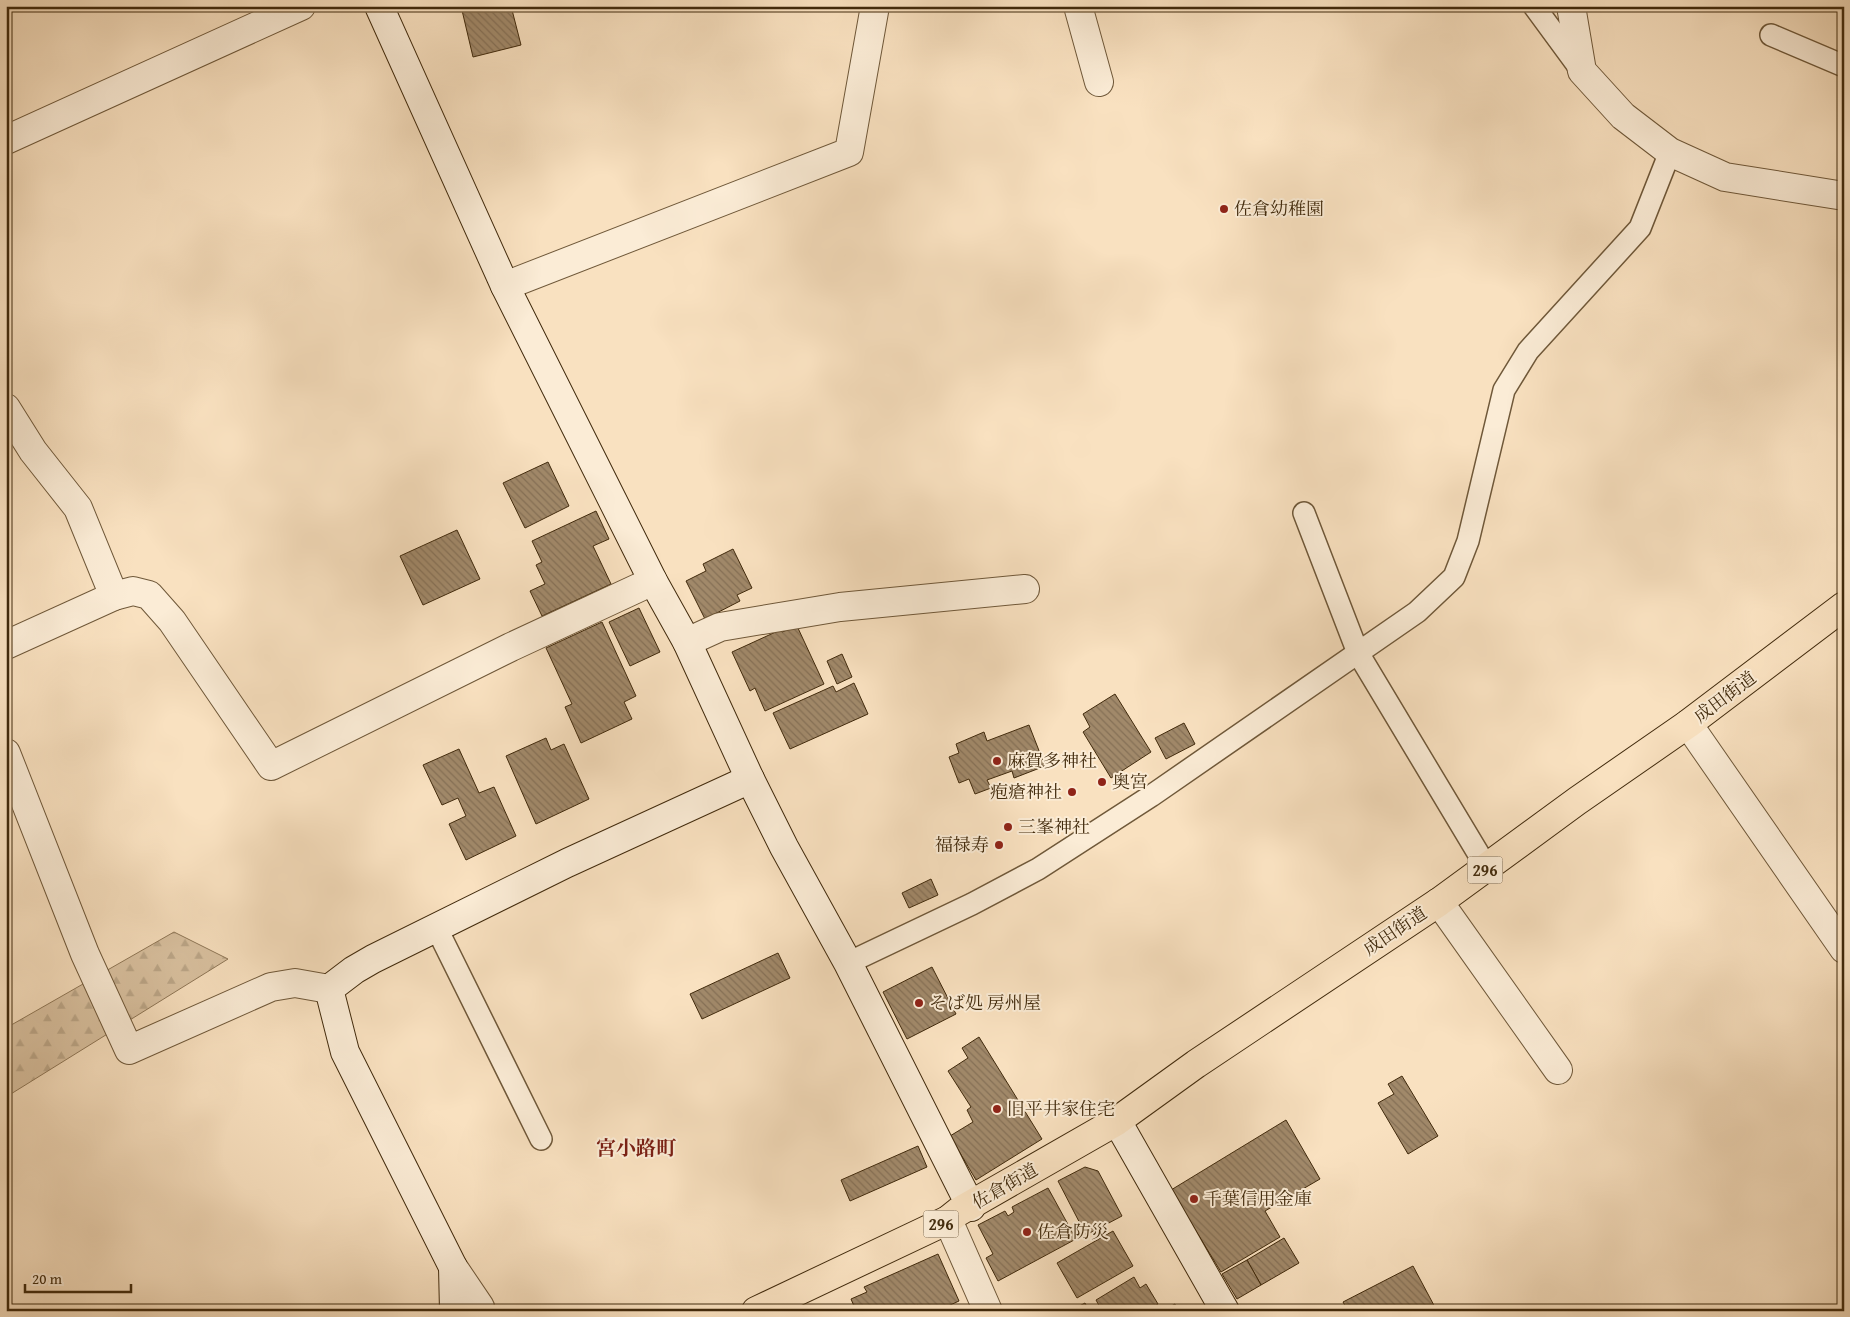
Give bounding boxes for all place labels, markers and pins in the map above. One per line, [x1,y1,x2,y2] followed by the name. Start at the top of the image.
[1234,195,1324,222] place label: 佐倉幼稚園
[1218,203,1230,215] marker: 佐倉幼稚園
[1007,747,1097,774] place label: 麻賀多神社
[991,755,1003,767] marker: 麻賀多神社
[1112,768,1148,795] place label: 奥宮
[1096,776,1108,788] marker: 奥宮
[990,778,1062,805] place label: 疱瘡神社
[1066,786,1078,798] marker: 疱瘡神社
[1018,813,1090,840] place label: 三峯神社
[1002,821,1014,833] marker: 三峯神社
[935,831,989,858] place label: 福禄寿
[993,839,1005,851] marker: 福禄寿
[929,989,1041,1016] place label: そば処 房州屋
[913,997,925,1009] marker: そば処 房州屋
[1007,1095,1115,1122] place label: 旧平井家住宅
[991,1103,1003,1115] marker: 旧平井家住宅
[1204,1185,1312,1212] place label: 千葉信用金庫
[1188,1193,1200,1205] marker: 千葉信用金庫
[1037,1218,1109,1245] place label: 佐倉防災
[1021,1226,1033,1238] marker: 佐倉防災

